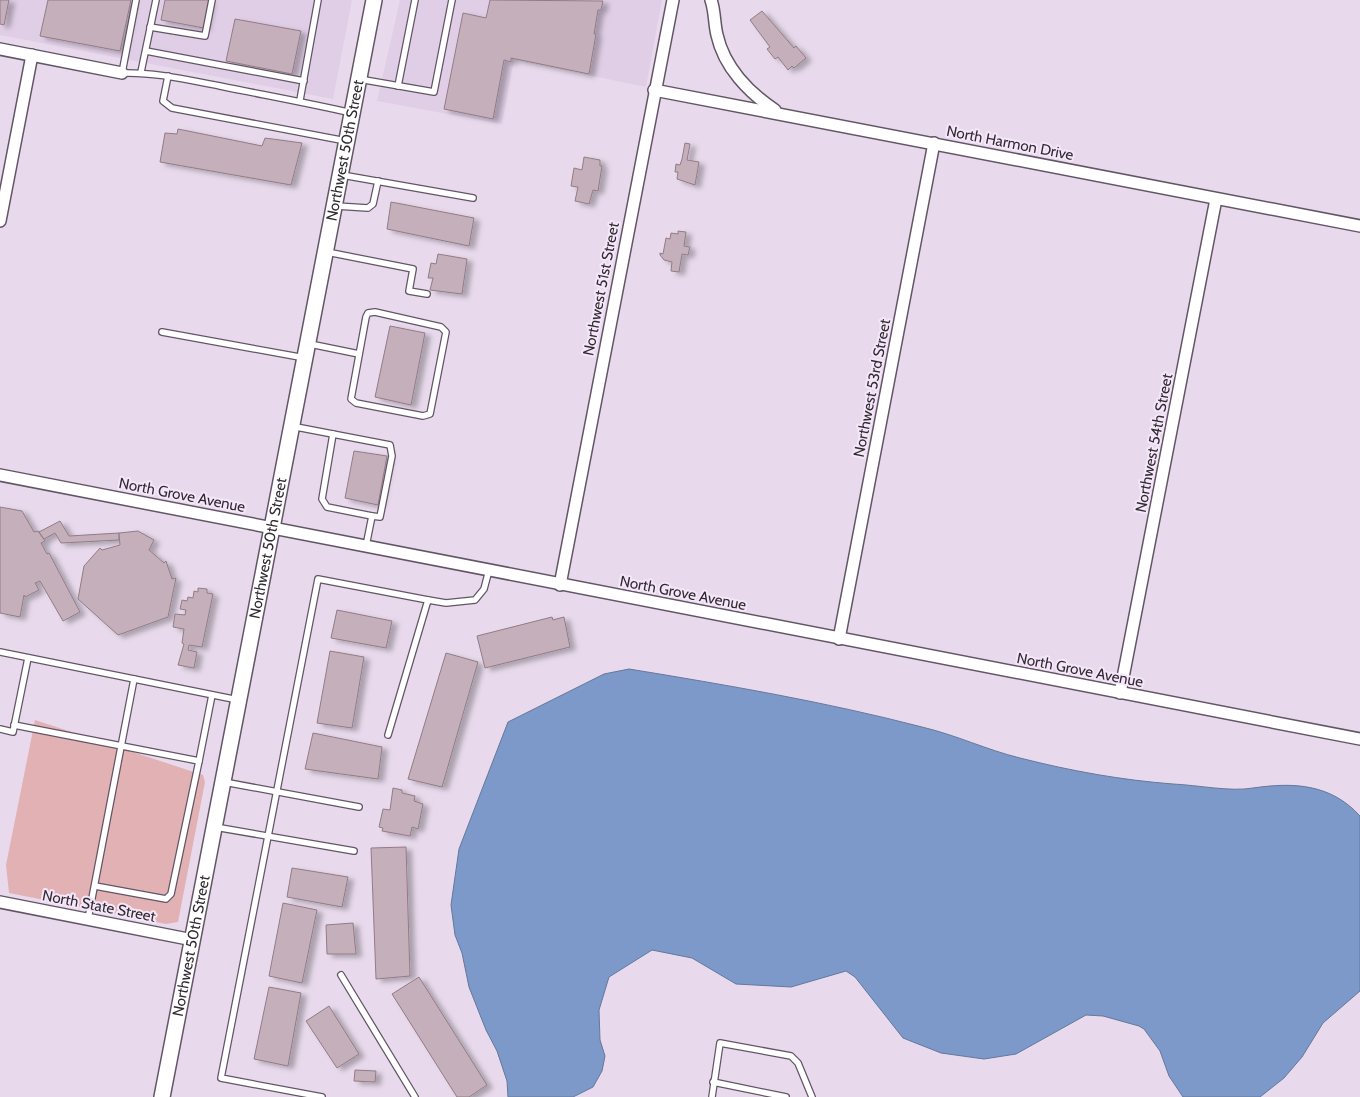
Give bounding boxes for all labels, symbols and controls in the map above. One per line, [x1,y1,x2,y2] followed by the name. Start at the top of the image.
[322,78,367,223] street label: Northwest 50th Street
[945,122,1075,164] street label: North Harmon Drive
[579,221,623,357] street label: Northwest 51st Street
[850,317,894,459] street label: Northwest 53rd Street
[1132,372,1176,514] street label: Northwest 54th Street
[117,474,247,516] street label: North Grove Avenue
[246,476,291,620] street label: Northwest 50th Street
[618,572,748,614] street label: North Grove Avenue
[1015,649,1145,691] street label: North Grove Avenue
[169,874,214,1018] street label: Northwest 50th Street
[41,886,157,926] street label: North State Street

